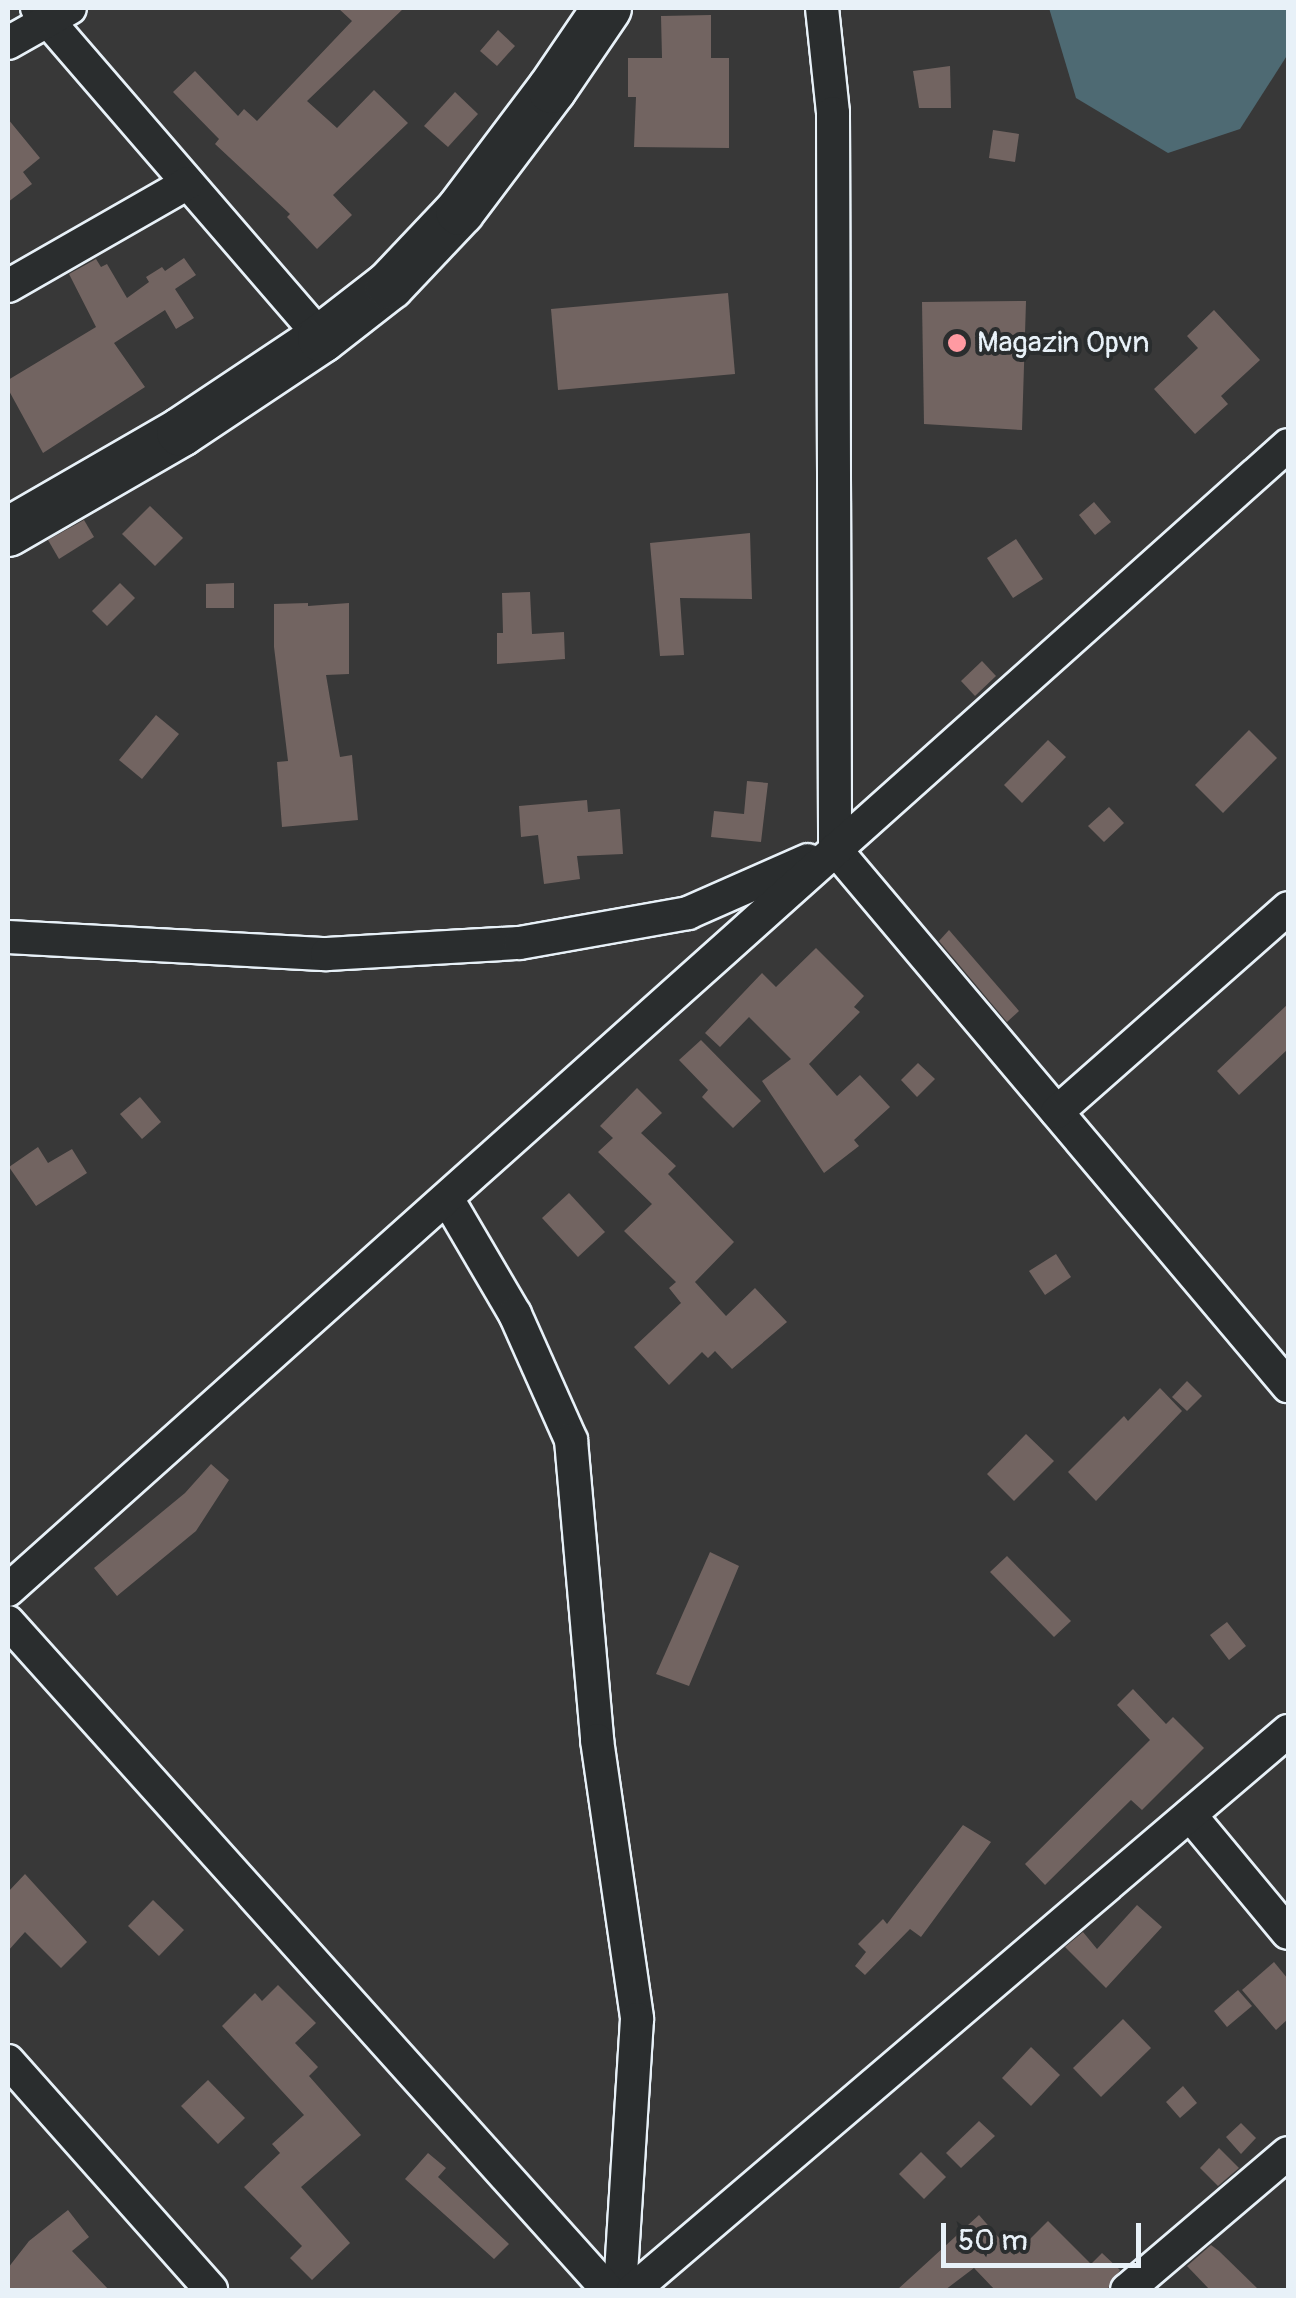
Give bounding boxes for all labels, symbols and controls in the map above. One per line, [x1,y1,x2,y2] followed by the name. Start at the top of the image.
[977,325,1149,361] place label: Magazin Opvn
[946,332,968,354] marker: Magazin Opvn
[946,2203,1146,2265] scale bar
[958,2222,1028,2259] text: 50 m

